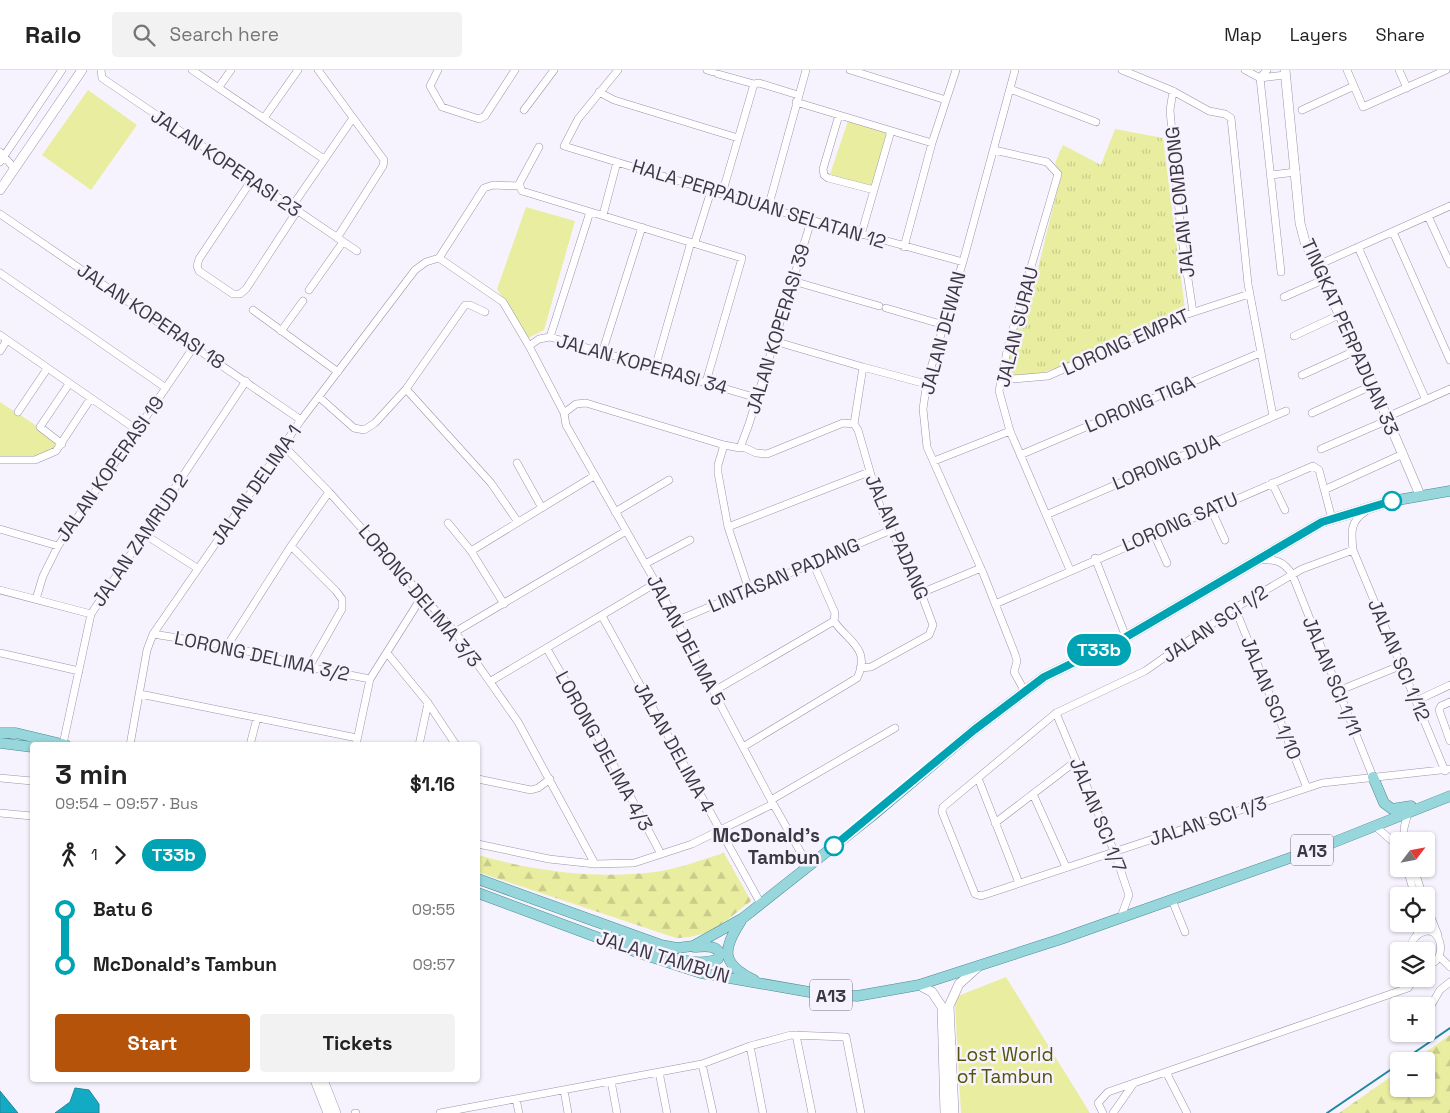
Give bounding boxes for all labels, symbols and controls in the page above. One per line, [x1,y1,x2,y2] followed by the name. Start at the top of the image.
[112,12,462,57] search box
[25,19,82,50] text: Railo
[130,21,158,49] icon: search
[170,22,279,47] text: Search here
[1224,23,1262,46] text: Map
[1290,23,1347,46] text: Layers
[1375,23,1425,46] text: Share
[146,103,306,223] street label: JALAN KOPERASI 23
[1160,125,1200,279] street label: JALAN LOMBONG
[629,153,889,255] street label: HALA PERPADUAN SELATAN 12
[1295,235,1405,439] street label: TINGKAT PERPADUAN 33
[740,241,816,417] street label: JALAN KOPERASI 39
[72,257,230,375] street label: JALAN KOPERASI 18
[990,264,1044,390] street label: JALAN SURAU
[915,269,971,397] street label: JALAN DEWAN
[1059,303,1193,381] street label: LORONG EMPAT
[554,328,731,400] street label: JALAN KOPERASI 34
[1081,370,1199,438] street label: LORONG TIGA
[50,391,170,547] street label: JALAN KOPERASI 19
[205,420,307,550] street label: JALAN DELIMA 1
[1108,428,1224,496] street label: LORONG DUA
[86,469,194,611] street label: JALAN ZAMRUD 2
[859,470,935,604] street label: JALAN PADANG
[1118,486,1242,558] street label: LORONG SATU
[1382,491,1402,511] unlabelled marker
[353,519,487,673] street label: LORONG DELIMA 3/3
[704,532,864,618] street label: LINTASAN PADANG
[641,570,731,710] street label: JALAN DELIMA 5
[1157,579,1273,669] street label: JALAN SCI 1/2
[1362,595,1436,725] street label: JALAN SCI 1/12
[1297,613,1367,739] street label: JALAN SCI 1/11
[172,625,352,687] street label: LORONG DELIMA 3/2
[1235,633,1307,763] street label: JALAN SCI 1/10
[1064,634,1134,666] line badge: T33b
[1077,638,1121,661] text: T33b
[550,667,658,835] street label: LORONG DELIMA 4/3
[628,677,720,817] street label: JALAN DELIMA 4
[1064,754,1132,876] street label: JALAN SCI 1/7
[55,756,128,792] text: 3 min
[410,772,455,797] text: $1.16
[1146,790,1270,852] street label: JALAN SCI 1/3
[55,793,198,814] text: 09:54 – 09:57 · Bus
[713,823,820,870] place label: McDonald's Tambun
[1390,832,1435,878] north arrow
[1390,832,1435,1097] map controls
[1291,834,1333,866] road number: A13
[824,836,844,856] marker: McDonald's Tambun
[55,841,83,869] icon: walk
[106,841,134,869] icon: forward
[152,843,196,866] text: T33b
[91,844,98,865] text: 1
[1390,887,1435,932] button: locate
[93,897,153,922] text: Batu 6
[412,899,455,920] text: 09:55
[593,925,733,989] street label: JALAN TAMBUN
[1390,942,1435,987] button: layers
[93,952,277,977] text: McDonald's Tambun
[412,954,455,975] text: 09:57
[810,980,852,1010] road number: A13
[1390,997,1435,1042] button: +
[55,1014,250,1072] button: Start
[260,1014,455,1072] button: Tickets
[956,1042,1054,1089] park label: Lost World of Tambun
[1390,1052,1435,1097] button: −

